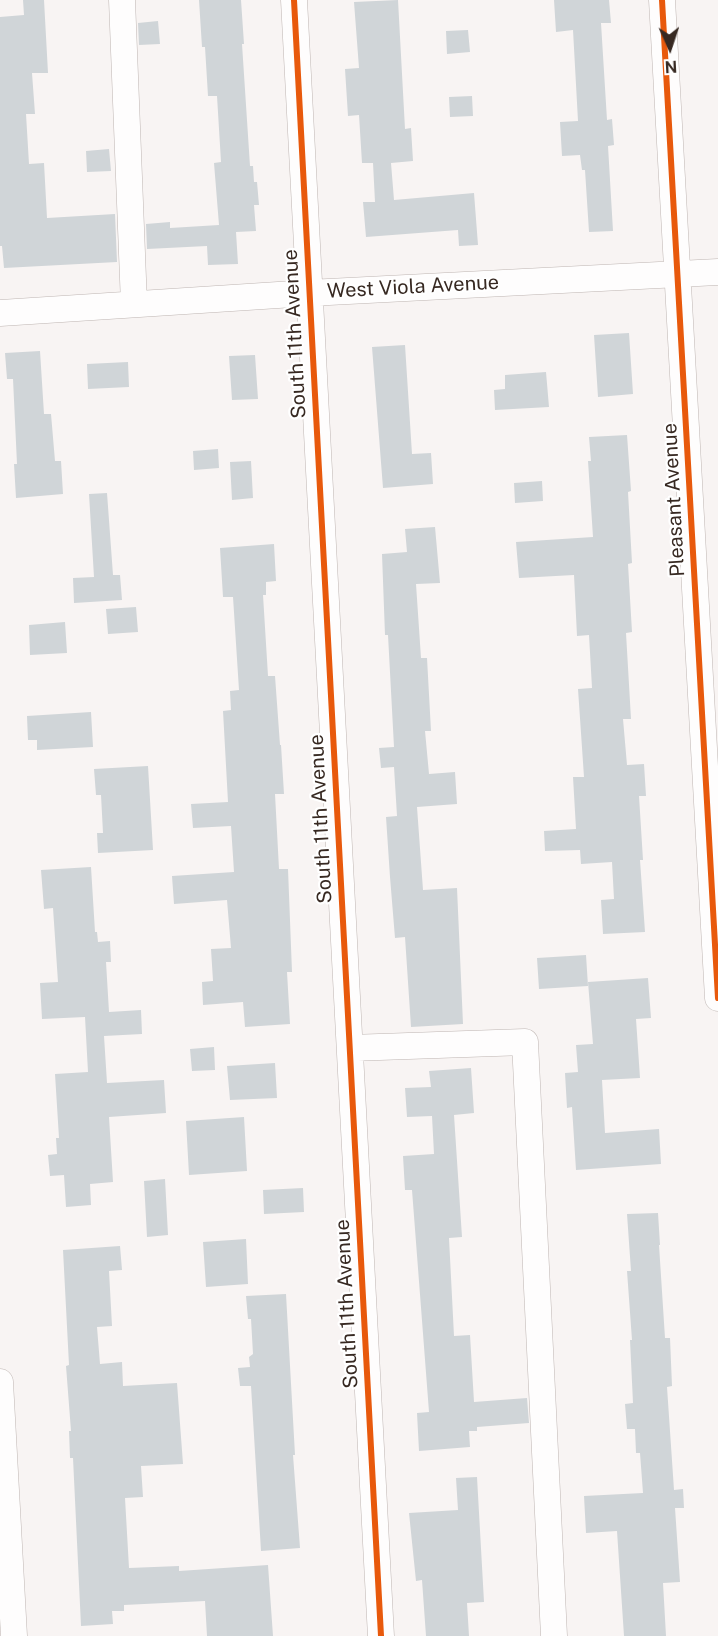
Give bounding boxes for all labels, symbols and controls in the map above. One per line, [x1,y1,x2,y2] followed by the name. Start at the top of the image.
[640,18,700,78] north arrow
[664,57,678,76] text: N
[279,249,311,419] street label: South 11th Avenue
[326,271,500,303] street label: West Viola Avenue
[658,422,690,578] street label: Pleasant Avenue
[305,734,337,904] street label: South 11th Avenue
[331,1219,363,1389] street label: South 11th Avenue

